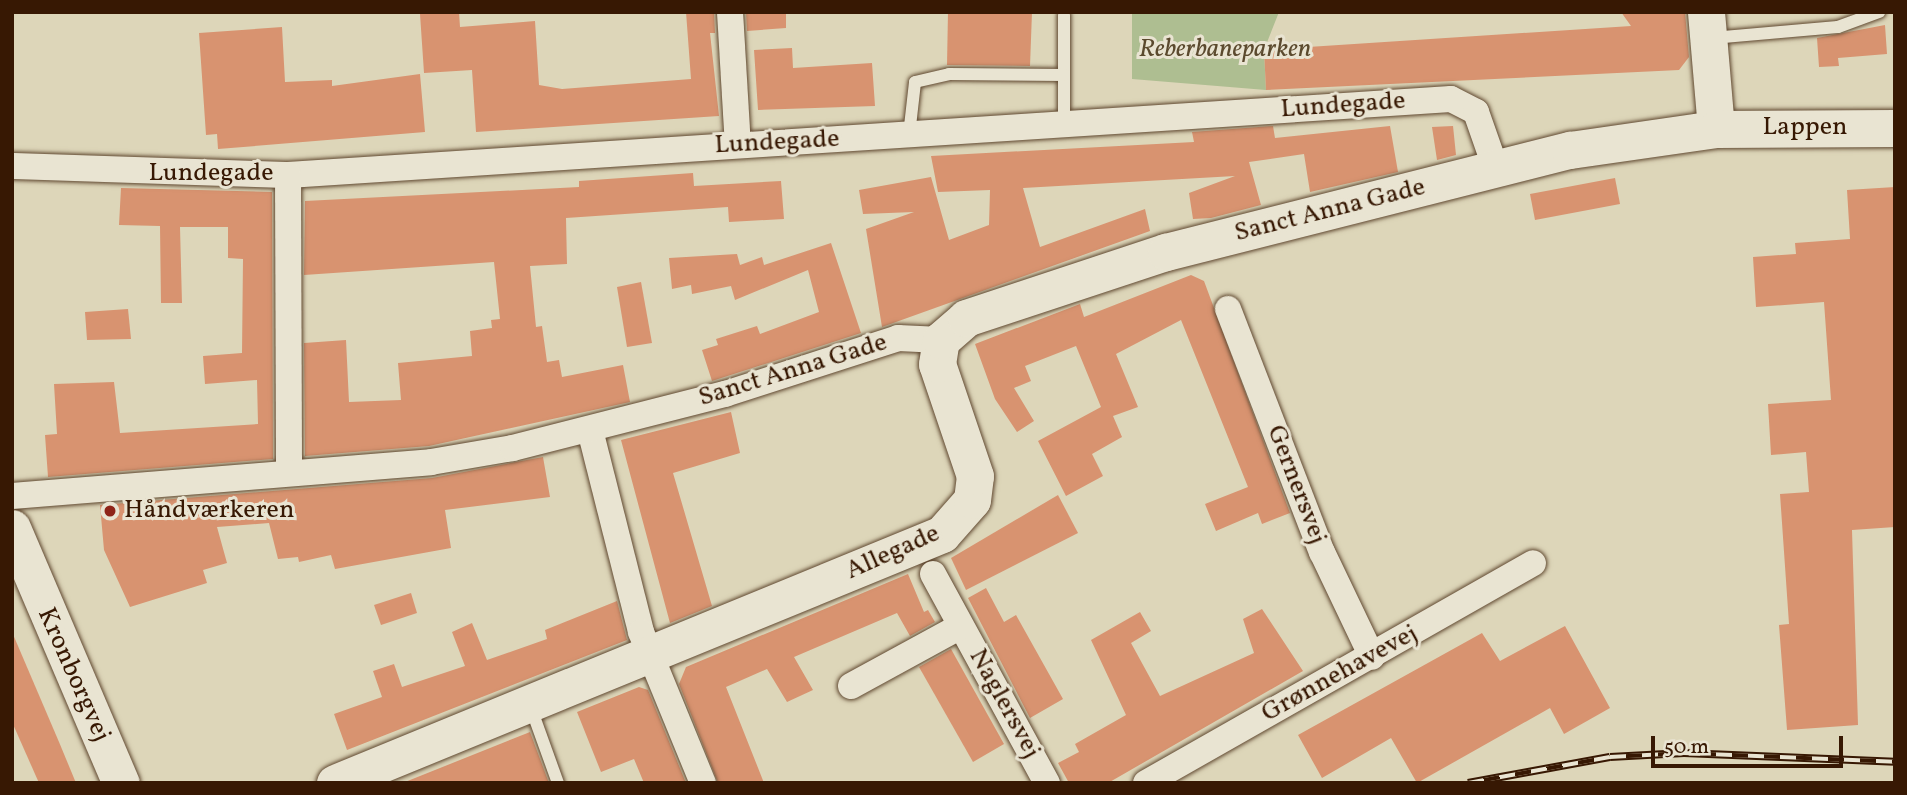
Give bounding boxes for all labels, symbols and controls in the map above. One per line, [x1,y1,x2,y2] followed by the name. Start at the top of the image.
[1139,34,1311,66] park label: Reberbaneparken
[1280,86,1406,126] street label: Lundegade
[1762,112,1848,144] street label: Lappen
[714,124,840,162] street label: Lundegade
[149,158,273,190] street label: Lundegade
[1232,172,1428,250] street label: Sanct Anna Gade
[695,328,891,414] street label: Sanct Anna Gade
[1259,421,1333,549] street label: Gernersvej
[124,495,294,527] place label: Håndværkeren
[102,503,118,519] marker: Håndværkeren
[841,519,945,587] street label: Allegade
[30,603,116,747] street label: Kronborgvej
[1257,618,1423,730] street label: Grønnehavevej
[961,644,1047,764] street label: Naglersvej
[1655,722,1848,766] scale bar
[1664,733,1709,762] text: 50 m

